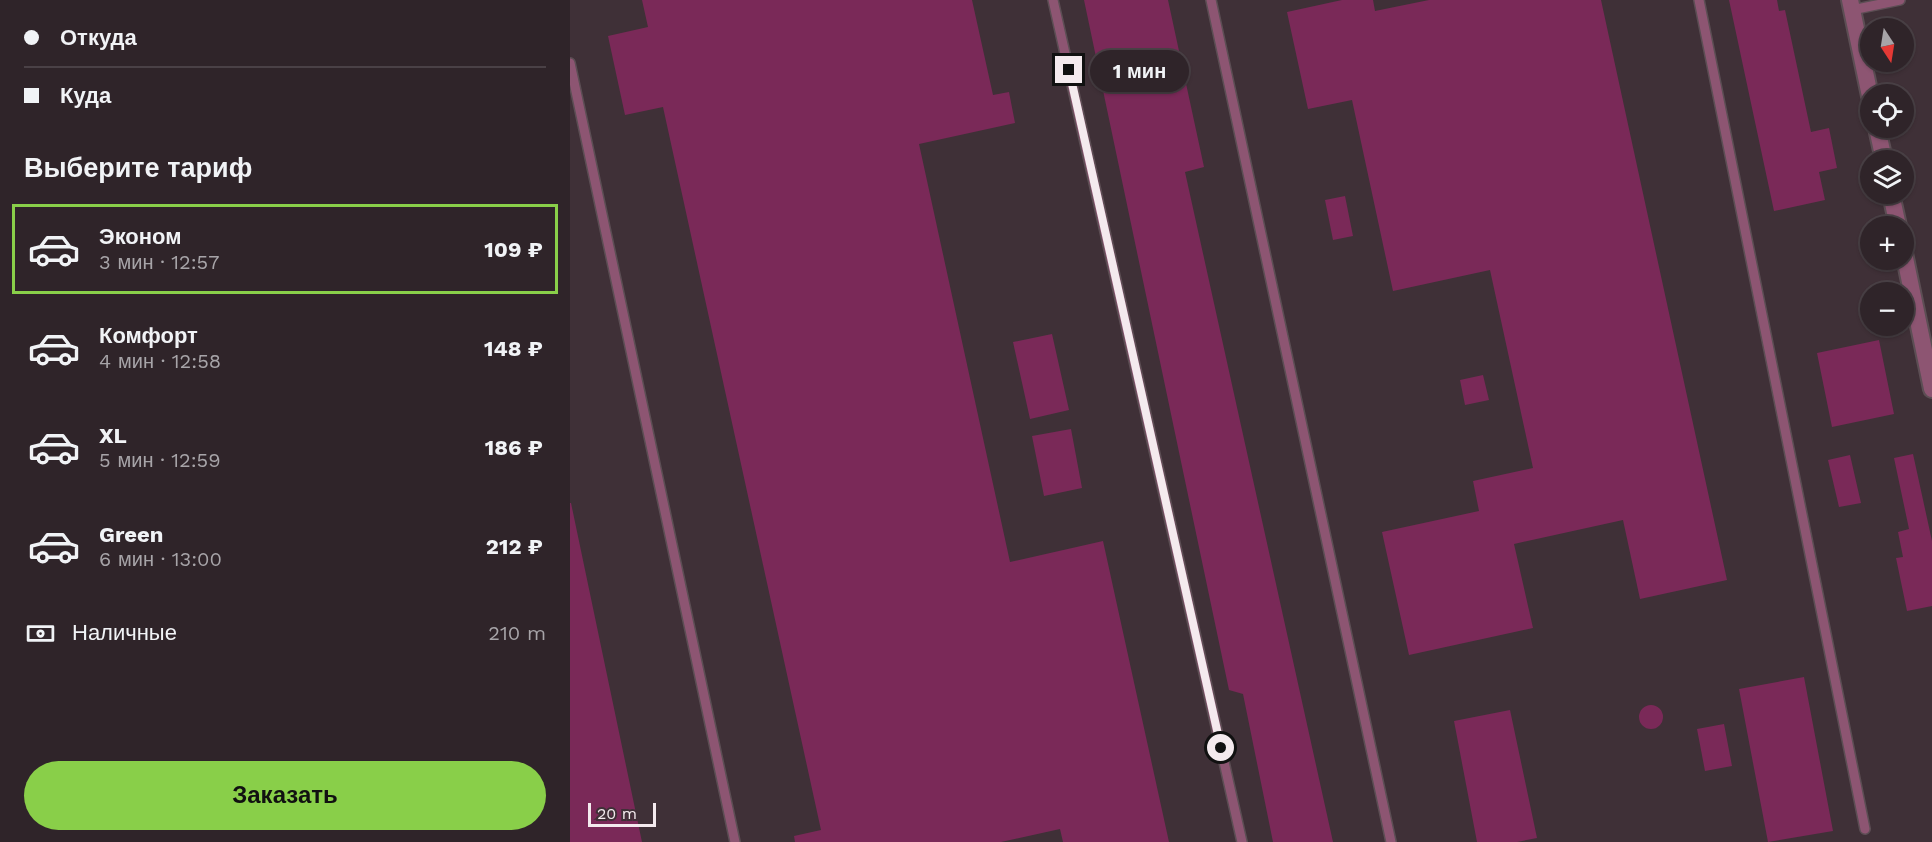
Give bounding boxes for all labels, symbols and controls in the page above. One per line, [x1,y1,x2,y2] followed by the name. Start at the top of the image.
[1860,18,1914,72] north arrow
[1860,18,1914,336] map controls
[60,25,137,50] text: Откуда
[1090,49,1189,91] callout: 1 мин
[1055,56,1082,83] route end
[1113,59,1166,83] text: 1 мин
[60,83,111,108] text: Куда
[1860,84,1914,138] button: locate
[1860,150,1914,204] button: layers
[24,152,252,184] text: Выберите тариф
[1860,216,1914,270] button: +
[27,222,81,276] icon: car
[99,224,182,249] text: Эконом
[484,237,543,262] text: 109 ₽
[99,250,219,274] text: 3 мин · 12:57
[1860,282,1914,336] button: −
[27,321,81,375] icon: car
[99,323,198,348] text: Комфорт
[484,336,543,361] text: 148 ₽
[99,349,221,373] text: 4 мин · 12:58
[27,420,81,474] icon: car
[99,423,127,448] text: XL
[485,435,543,460] text: 186 ₽
[99,448,221,472] text: 5 мин · 12:59
[27,519,81,573] icon: car
[99,522,163,547] text: Green
[486,534,543,559] text: 212 ₽
[99,547,222,571] text: 6 мин · 13:00
[24,617,57,650] icon: cash
[72,620,177,645] text: Наличные
[488,621,546,645] text: 210 m
[1207,734,1234,761] route start
[24,761,546,830] button: Заказать
[588,800,656,828] scale bar
[597,804,637,823] text: 20 m

